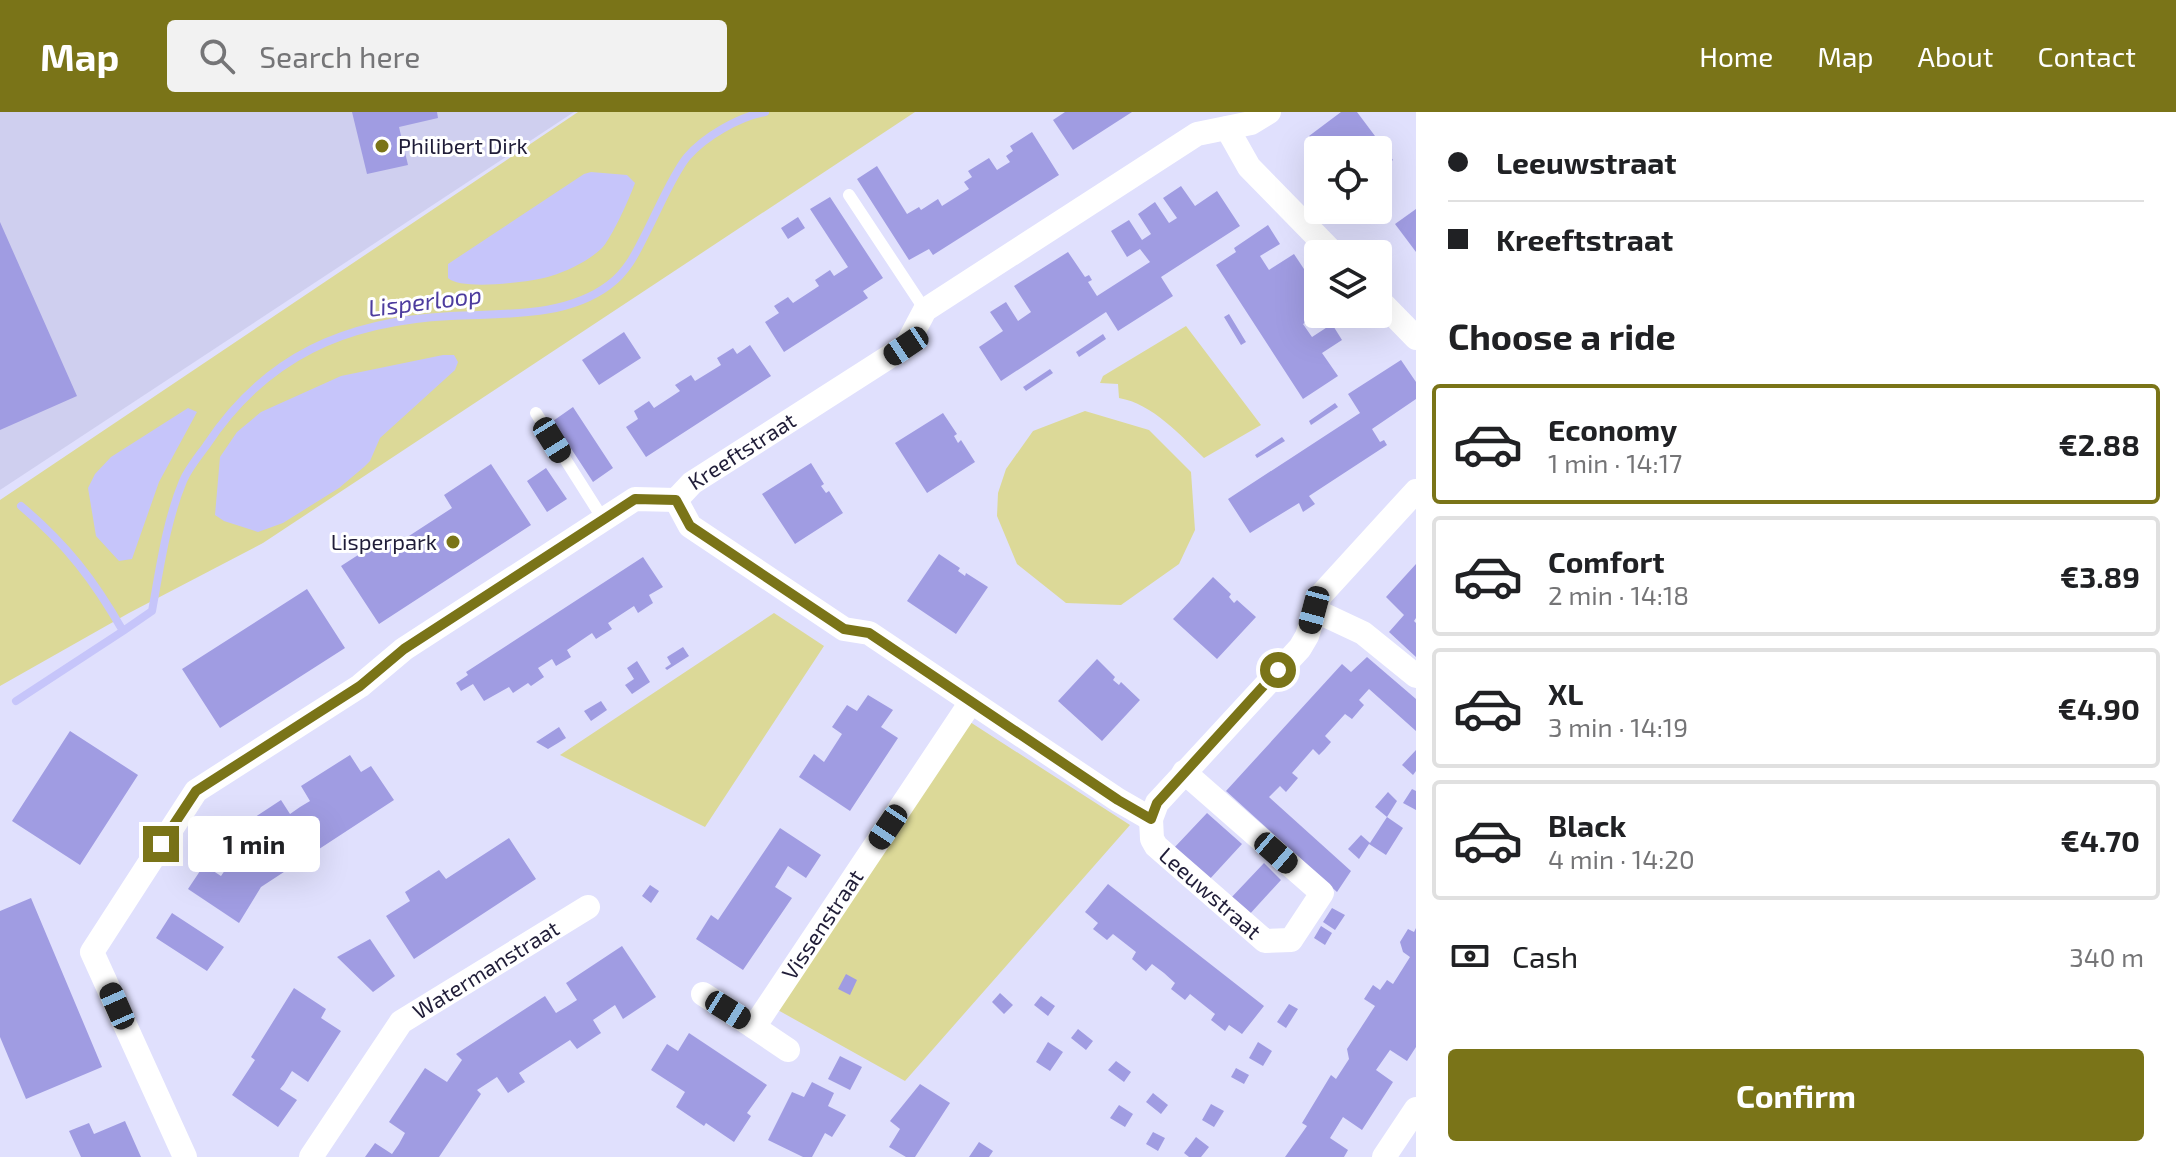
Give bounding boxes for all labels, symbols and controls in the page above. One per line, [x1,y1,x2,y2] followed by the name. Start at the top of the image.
[167,20,727,92] search box
[40,33,119,79] text: Map
[195,34,239,78] icon: search
[259,38,420,74] text: Search here
[1699,39,1773,73] text: Home
[1817,39,1874,73] text: Map
[1918,39,1993,73] text: About
[2037,39,2136,73] text: Contact
[398,132,528,158] place label: Philibert Dirk
[1304,136,1392,328] map controls
[1304,136,1392,224] button: locate
[373,137,391,155] marker: Philibert Dirk
[1496,144,1677,180] text: Leeuwstraat
[1496,221,1673,257] text: Kreeftstraat
[1304,240,1392,328] button: layers
[366,279,483,322] water label: Lisperloop
[1448,314,1676,357] text: Choose a ride
[879,323,933,369] car
[683,406,800,494] street label: Kreeftstraat
[1452,408,1524,480] icon: car
[1548,411,1677,447] text: Economy
[529,413,575,467] car
[2059,426,2140,462] text: €2.88
[1548,447,1682,478] text: 1 min · 14:17
[331,528,437,554] place label: Lisperpark
[444,533,462,551] marker: Lisperpark
[1452,540,1524,612] icon: car
[1548,543,1665,579] text: Comfort
[2060,558,2140,594] text: €3.89
[1548,579,1689,610] text: 2 min · 14:18
[1296,584,1332,636] car
[1260,652,1296,688] route start
[1452,672,1524,744] icon: car
[1548,675,1583,711] text: XL
[2058,690,2140,726] text: €4.90
[1548,711,1688,742] text: 3 min · 14:19
[865,800,911,854] car
[1452,804,1524,876] icon: car
[1548,807,1626,843] text: Black
[189,816,321,872] callout: 1 min
[2061,822,2140,858] text: €4.70
[143,826,179,862] route end
[223,828,285,859] text: 1 min
[1250,828,1302,878] car
[1155,841,1267,944] street label: Leeuwstraat
[1548,843,1695,874] text: 4 min · 14:20
[776,864,868,984] street label: Vissenstraat
[408,914,563,1024] street label: Watermanstraat
[1448,934,1492,978] icon: cash
[1512,938,1578,974] text: Cash
[2069,941,2144,972] text: 340 m
[96,979,138,1033] car
[701,987,755,1033] car
[1448,1049,2144,1141] button: Confirm

